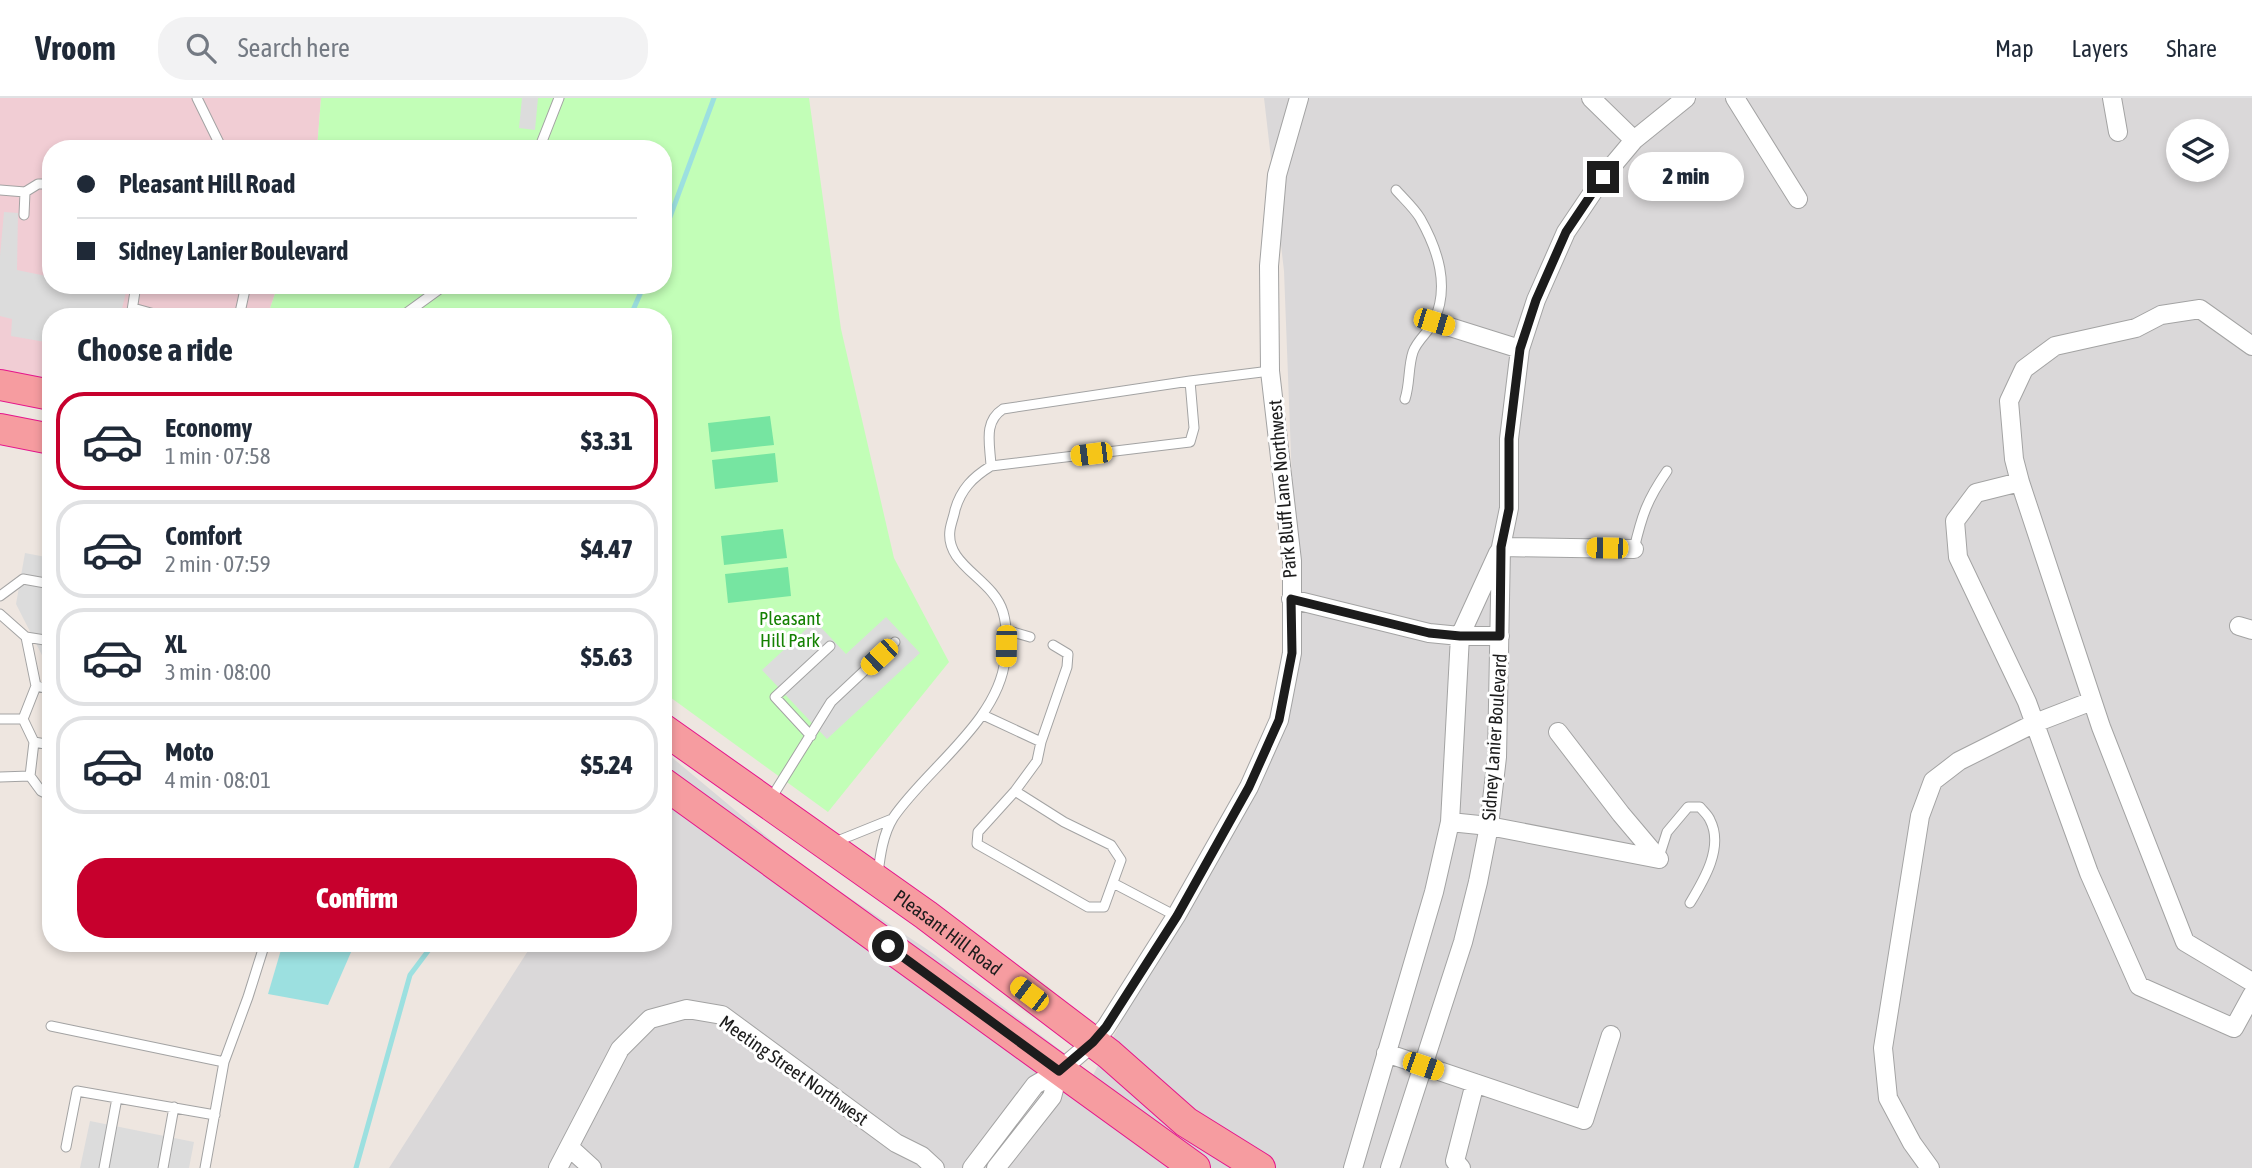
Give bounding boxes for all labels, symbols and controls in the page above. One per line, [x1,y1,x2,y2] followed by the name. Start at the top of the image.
[158,17,648,80] search box
[35,29,116,67] text: Vroom
[182,29,220,67] icon: search
[238,33,350,63] text: Search here
[1995,35,2034,62] text: Map
[2072,35,2128,62] text: Layers
[2166,35,2217,62] text: Share
[2166,119,2229,182] map controls
[2166,119,2229,182] button: layers
[1628,153,1743,202] callout: 2 min
[1587,161,1619,193] route end
[1663,163,1709,189] text: 2 min
[119,169,295,199] text: Pleasant Hill Road
[119,236,348,266] text: Sidney Lanier Boulevard
[1411,306,1458,338] car
[77,331,233,368] text: Choose a ride
[1263,399,1301,579] street label: Park Bluff Lane Northwest
[81,410,144,473] icon: car
[165,413,252,443] text: Economy
[581,426,633,456] text: $3.31
[1069,441,1114,467] car
[165,443,271,469] text: 1 min · 07:58
[81,518,144,581] icon: car
[165,521,242,551] text: Comfort
[581,534,633,564] text: $4.47
[1586,537,1629,559] car
[165,551,271,577] text: 2 min · 07:59
[759,607,821,651] park label: Pleasant Hill Park
[996,625,1017,667] car
[81,626,144,689] icon: car
[165,629,187,659] text: XL
[857,635,902,679] car
[581,642,633,672] text: $5.63
[1477,653,1511,821] street label: Sidney Lanier Boulevard
[165,659,271,685] text: 3 min · 08:00
[81,734,144,797] icon: car
[165,737,214,767] text: Moto
[581,750,633,780] text: $5.24
[165,767,271,793] text: 4 min · 08:01
[77,858,637,938] button: Confirm
[890,885,1006,980] street label: Pleasant Hill Road
[872,930,904,962] route start
[1006,973,1053,1015] car
[716,1010,872,1130] street label: Meeting Street Northwest
[1400,1049,1447,1083] car

